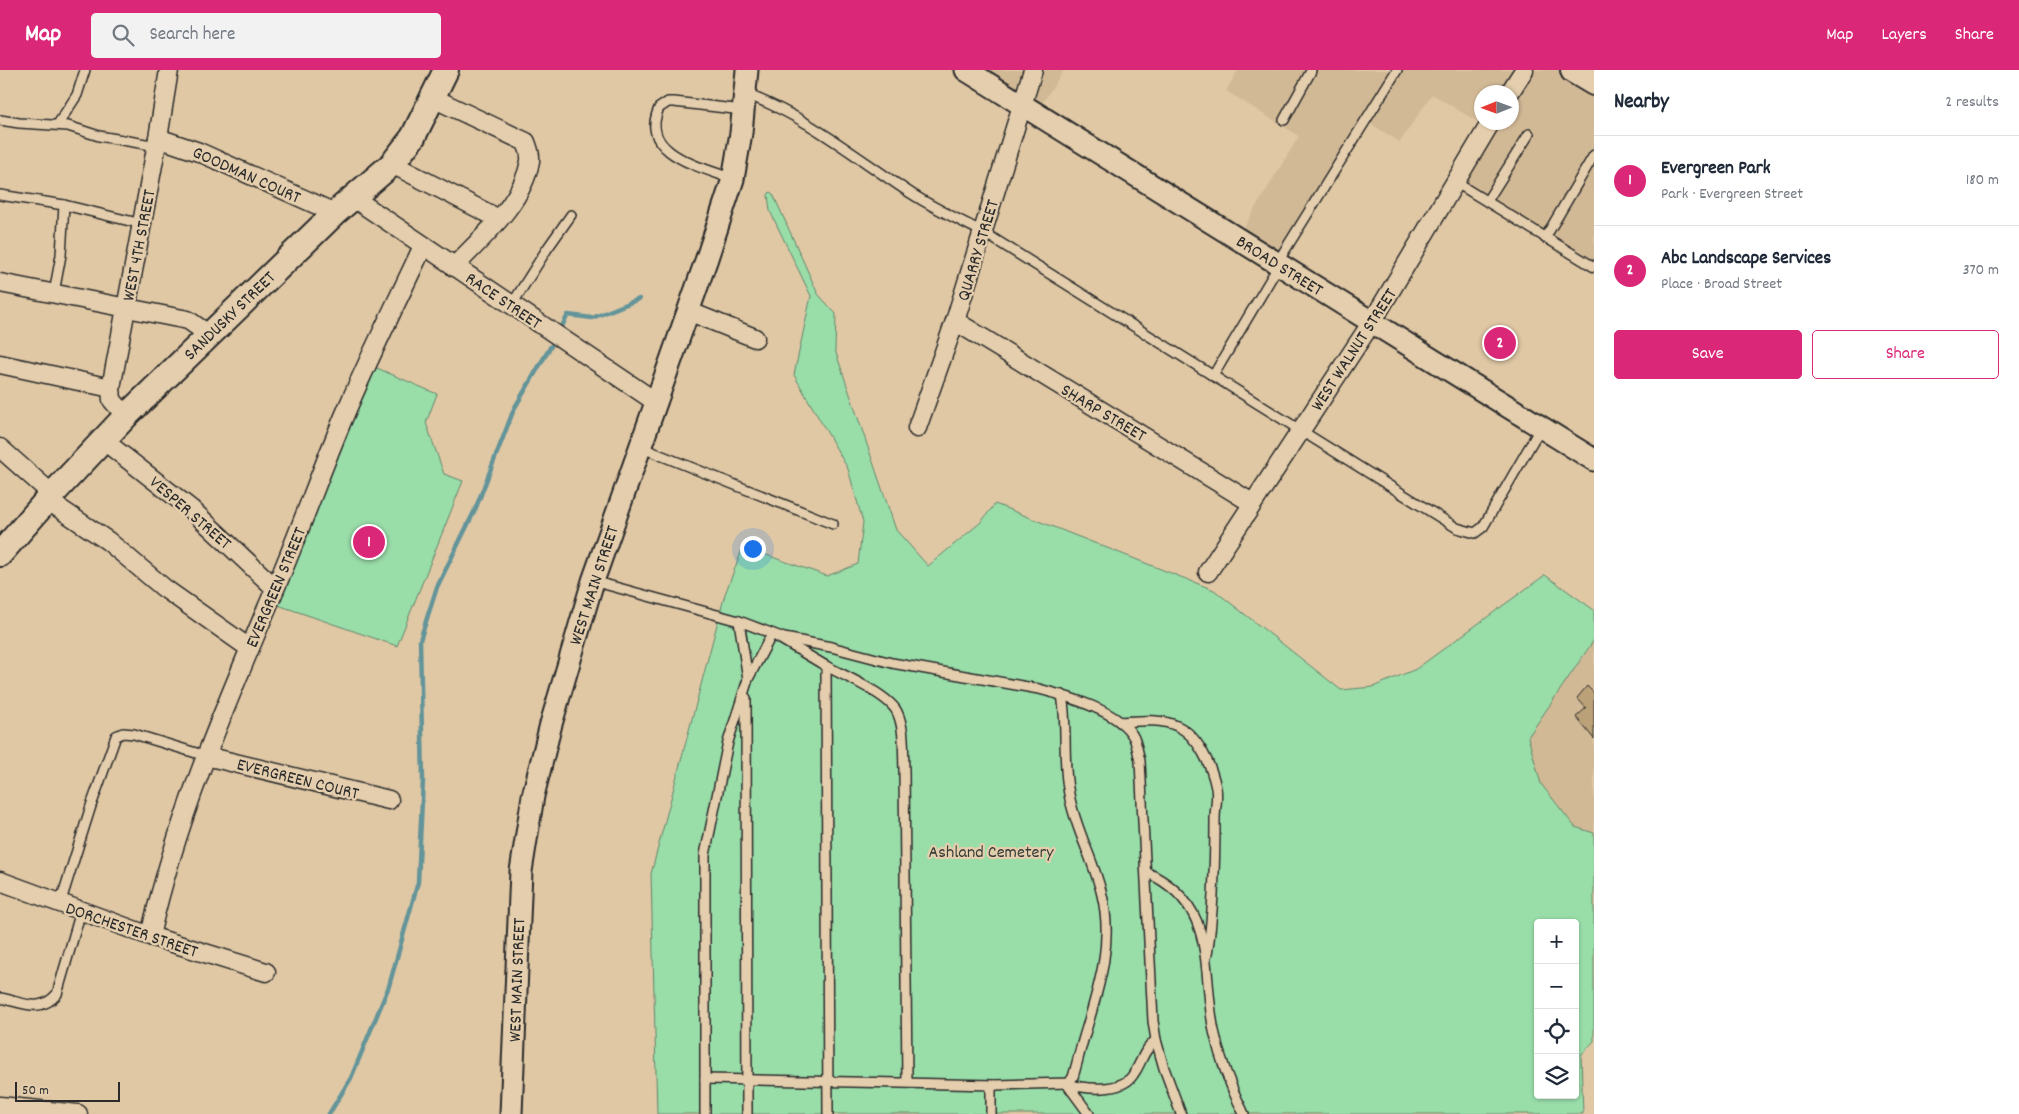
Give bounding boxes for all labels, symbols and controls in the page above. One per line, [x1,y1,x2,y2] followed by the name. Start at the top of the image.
[91,13,441,58] search box
[25,18,61,52] text: Map
[109,21,137,49] icon: search
[149,22,235,49] text: Search here
[1826,23,1853,48] text: Map
[1881,23,1927,48] text: Layers
[1955,23,1994,48] text: Share
[1474,85,1519,130] north arrow
[1614,88,1669,118] text: Nearby
[1945,91,1999,114] text: 2 results
[188,141,304,211] street label: GOODMAN COURT
[1661,156,1771,183] text: Evergreen Park
[1628,169,1632,192] text: 1
[1966,169,1999,192] text: 180 m
[1661,183,1803,206] text: Park · Evergreen Street
[117,188,164,303] street label: WEST 4TH STREET
[952,197,1007,304] street label: QUARRY STREET
[1230,230,1327,304] street label: BROAD STREET
[1661,246,1831,273] text: Abc Landscape Services
[1627,259,1634,282] text: 2
[1962,259,1999,282] text: 370 m
[179,266,282,367] street label: SANDUSKY STREET
[459,267,546,337] street label: RACE STREET
[1661,273,1782,296] text: Place · Broad Street
[1306,284,1404,417] street label: WEST WALNUT STREET
[1484,324,1516,362] pin: 2
[1614,330,1802,379] button: Save
[1812,330,1999,379] button: Share
[1055,379,1150,449] street label: SHARP STREET
[143,471,236,557] street label: VESPER STREET
[353,523,385,561] pin: 1
[564,523,626,649] street label: WEST MAIN STREET
[241,524,314,652] street label: EVERGREEN STREET
[740,536,766,562] your location
[234,753,361,808] street label: EVERGREEN COURT
[929,841,1054,866] park label: Ashland Cemetery
[62,897,201,966] street label: DORCHESTER STREET
[504,918,533,1043] street label: WEST MAIN STREET
[1534,919,1579,1099] map controls
[1534,919,1579,964] button: +
[1534,964,1579,1009] button: −
[1534,1009,1579,1054] button: locate
[1534,1054,1579,1099] button: layers
[15,1079,120,1102] scale bar
[22,1081,49,1101] text: 50 m

